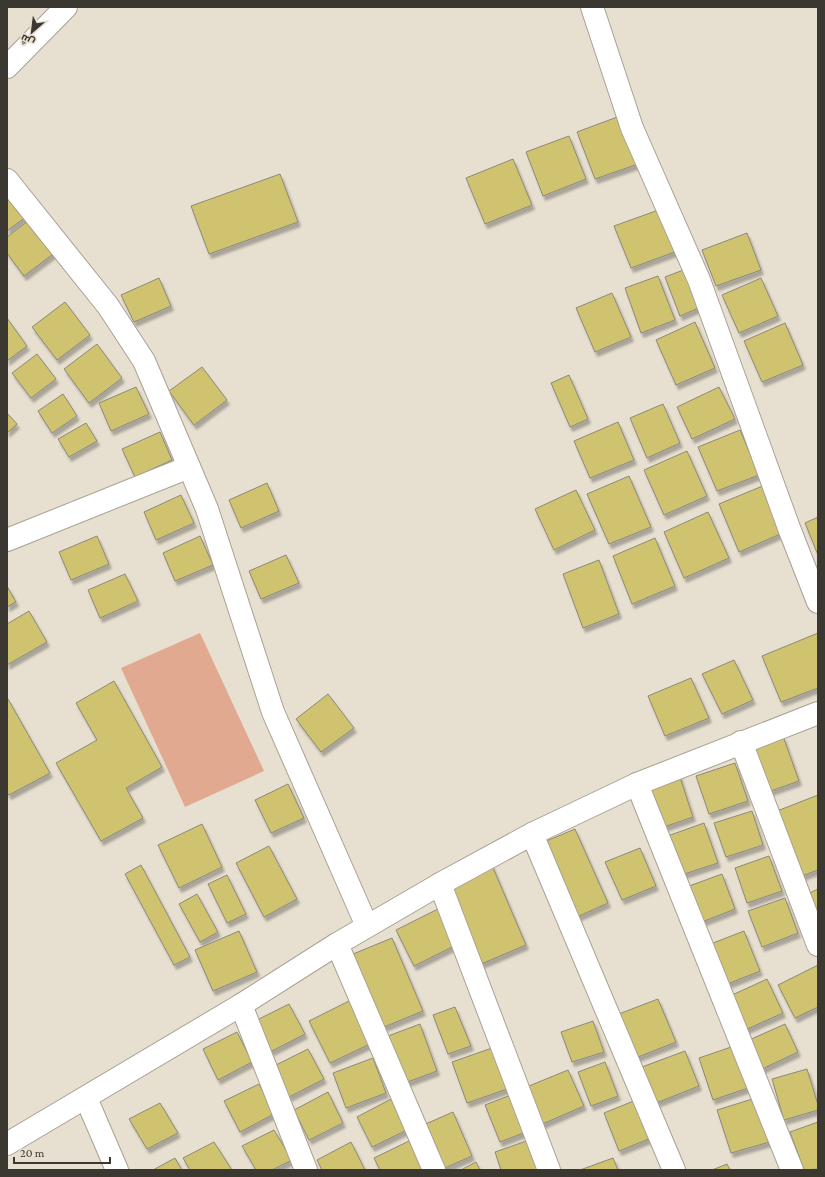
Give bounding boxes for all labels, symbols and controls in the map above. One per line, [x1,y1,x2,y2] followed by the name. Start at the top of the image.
[12,12,52,52] north arrow
[18,31,37,49] text: ش
[14,1139,110,1165] scale bar
[20,1146,45,1160] text: 20 m

